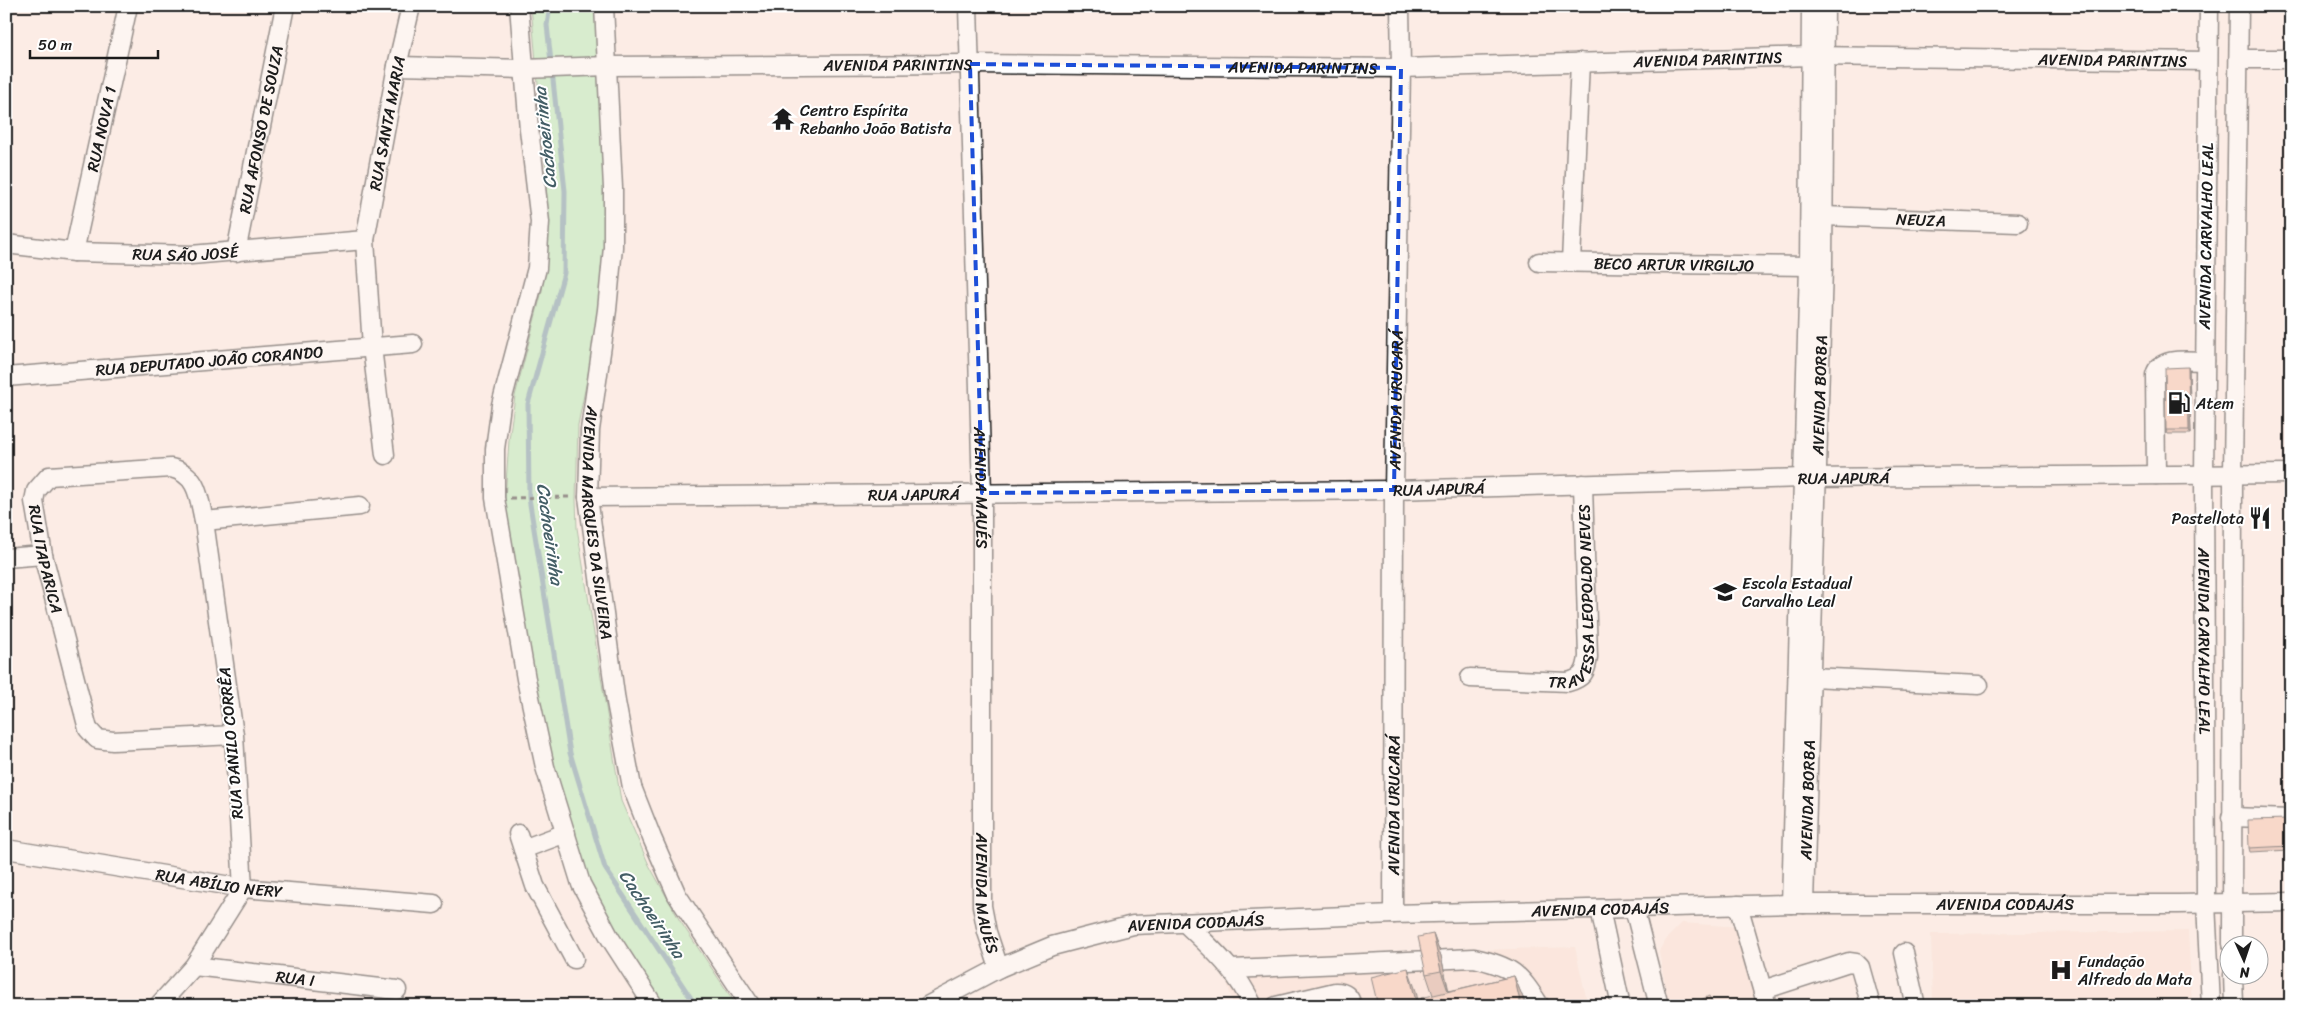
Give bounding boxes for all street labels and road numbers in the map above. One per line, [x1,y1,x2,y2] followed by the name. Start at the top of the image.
[1632,42,1783,76] street label: AVENIDA PARINTINS
[230,43,291,216] street label: RUA AFONSO DE SOUZA
[2037,44,2188,75] street label: AVENIDA PARINTINS
[822,49,973,79] street label: AVENIDA PARINTINS
[1227,52,1378,82] street label: AVENIDA PARINTINS
[360,53,413,193] street label: RUA SANTA MARIA
[78,83,125,174] street label: RUA NOVA 1
[2190,142,2222,331] street label: AVENIDA CARVALHO LEAL
[1895,204,1946,235] street label: NEUZA
[132,236,241,270] street label: RUA SÃO JOSÉ
[1594,248,1754,280] street label: BECO ARTUR VIRGILJO
[1380,327,1411,471] street label: AVENIDA URUCARÁ
[1803,335,1835,457] street label: AVENIDA BORBA
[94,337,324,384] street label: RUA DEPUTADO JOÃO CORANDO
[573,403,622,641] street label: AVENIDA MARQUES DA SILVEIRA
[966,425,997,549] street label: AVENIDA MAUÉS
[1797,463,1892,493] street label: RUA JAPURÁ
[1393,473,1488,505] street label: RUA JAPURÁ
[868,479,963,509] street label: RUA JAPURÁ
[20,502,72,617] street label: RUA ITAPARICA
[1548,503,1603,697] street label: TRAVESSA LEOPOLDO NEVES
[2190,547,2220,735] street label: AVENIDA CARVALHO LEAL
[210,666,252,820] street label: RUA DANILO CORRÊA
[1379,732,1408,876] street label: AVENIDA URUCARÁ
[1791,740,1823,862] street label: AVENIDA BORBA
[967,832,1008,958] street label: AVENIDA MAUÉS
[154,859,284,906] street label: RUA ABÍLIO NERY
[1935,890,2074,919] street label: AVENIDA CODAJÁS
[1530,893,1669,925] street label: AVENIDA CODAJÁS
[1122,905,1265,941] street label: AVENIDA CODAJÁS
[274,961,316,995] street label: RUA I

